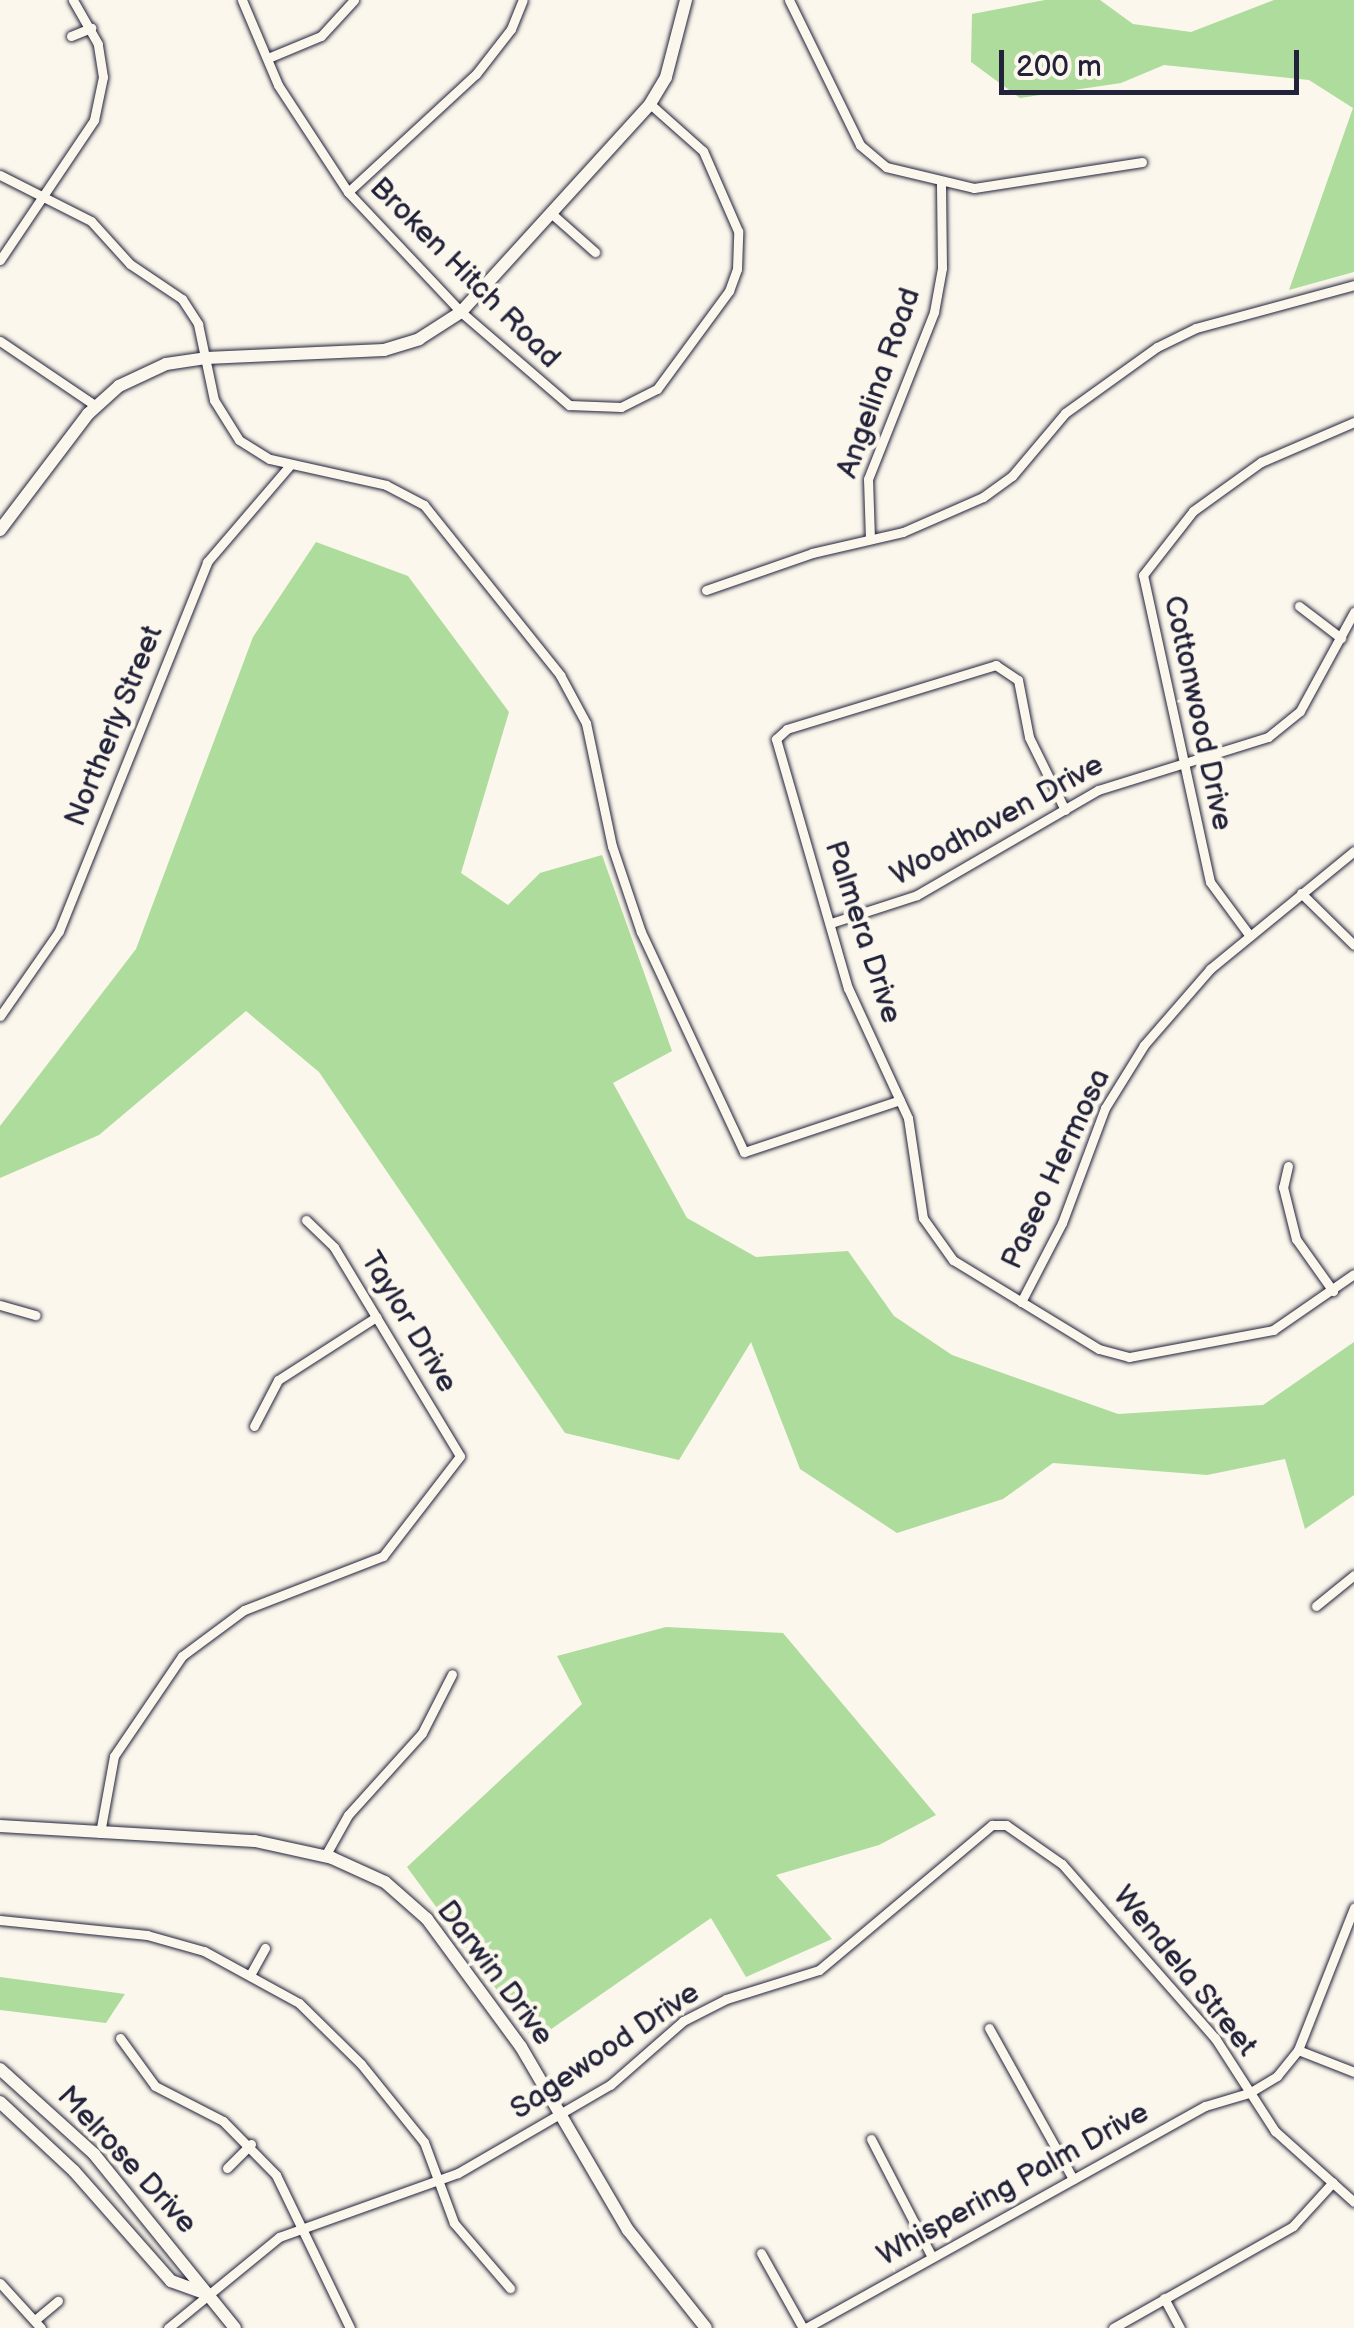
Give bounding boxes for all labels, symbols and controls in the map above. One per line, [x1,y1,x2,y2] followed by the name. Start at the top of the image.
[1004,30,1304,92] scale bar
[1016,49,1102,85] text: 200 m
[362,170,568,376] street label: Broken Hitch Road
[830,283,928,483] street label: Angelina Road
[1156,592,1240,834] street label: Cottonwood Drive
[57,619,171,833] street label: Northerly Street
[884,747,1110,893] street label: Woodhaven Drive
[817,836,909,1028] street label: Palmera Drive
[994,1063,1118,1275] street label: Paseo Hermosa
[353,1245,465,1399] street label: Taylor Drive
[1105,1878,1265,2064] street label: Wendela Street
[429,1894,561,2052] street label: Darwin Drive
[504,1975,706,2127] street label: Sagewood Drive
[49,2079,205,2241] street label: Melrose Drive
[871,2094,1155,2274] street label: Whispering Palm Drive

